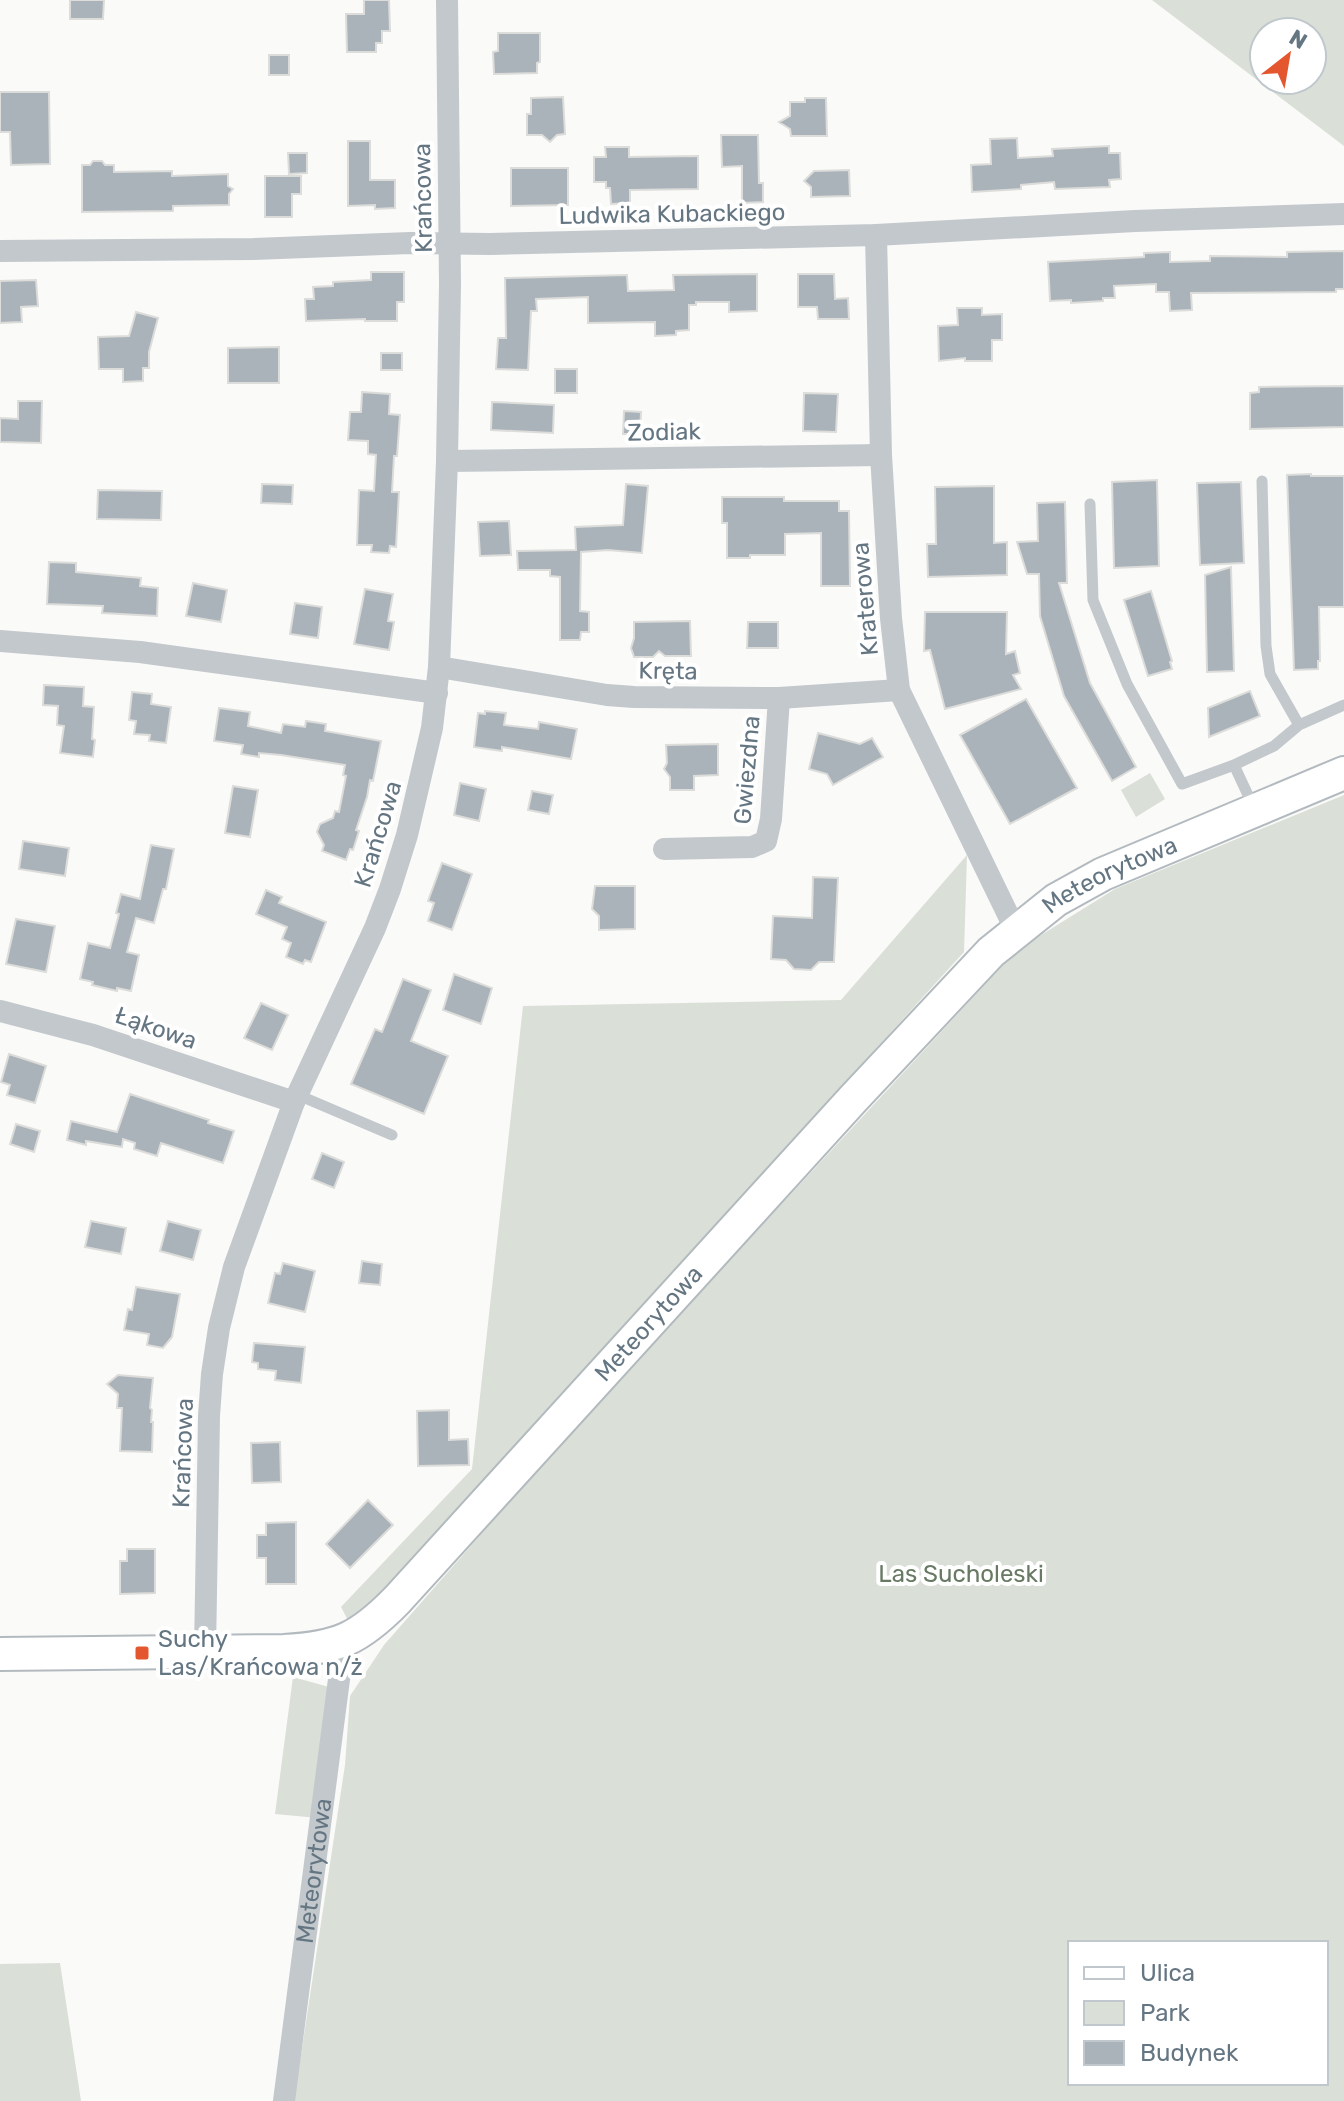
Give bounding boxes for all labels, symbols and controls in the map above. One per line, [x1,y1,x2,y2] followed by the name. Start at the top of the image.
[1248,16,1328,96] north arrow
[1284,24,1312,55] text: N
[408,143,438,253] street label: Krańcowa
[558,198,786,230] street label: Ludwika Kubackiego
[627,417,702,447] street label: Zodiak
[846,541,884,657] street label: Kraterowa
[638,656,698,686] street label: Kręta
[728,714,766,826] street label: Gwiezdna
[349,777,407,891] street label: Krańcowa
[1037,831,1181,919] street label: Meteorytowa
[112,1001,200,1055] street label: Łąkowa
[589,1260,708,1387] street label: Meteorytowa
[167,1398,199,1508] street label: Krańcowa
[878,1560,1044,1588] park label: Las Sucholeski
[158,1625,363,1681] place label: Suchy Las/Krańcowa n/ż
[133,1644,151,1662] marker: Suchy Las/Krańcowa n/ż
[291,1797,337,1945] street label: Meteorytowa
[1068,1941,1328,2085] legend
[1140,1959,1195,1987] text: Ulica
[1140,1999,1191,2027] text: Park
[1140,2039,1239,2067] text: Budynek

